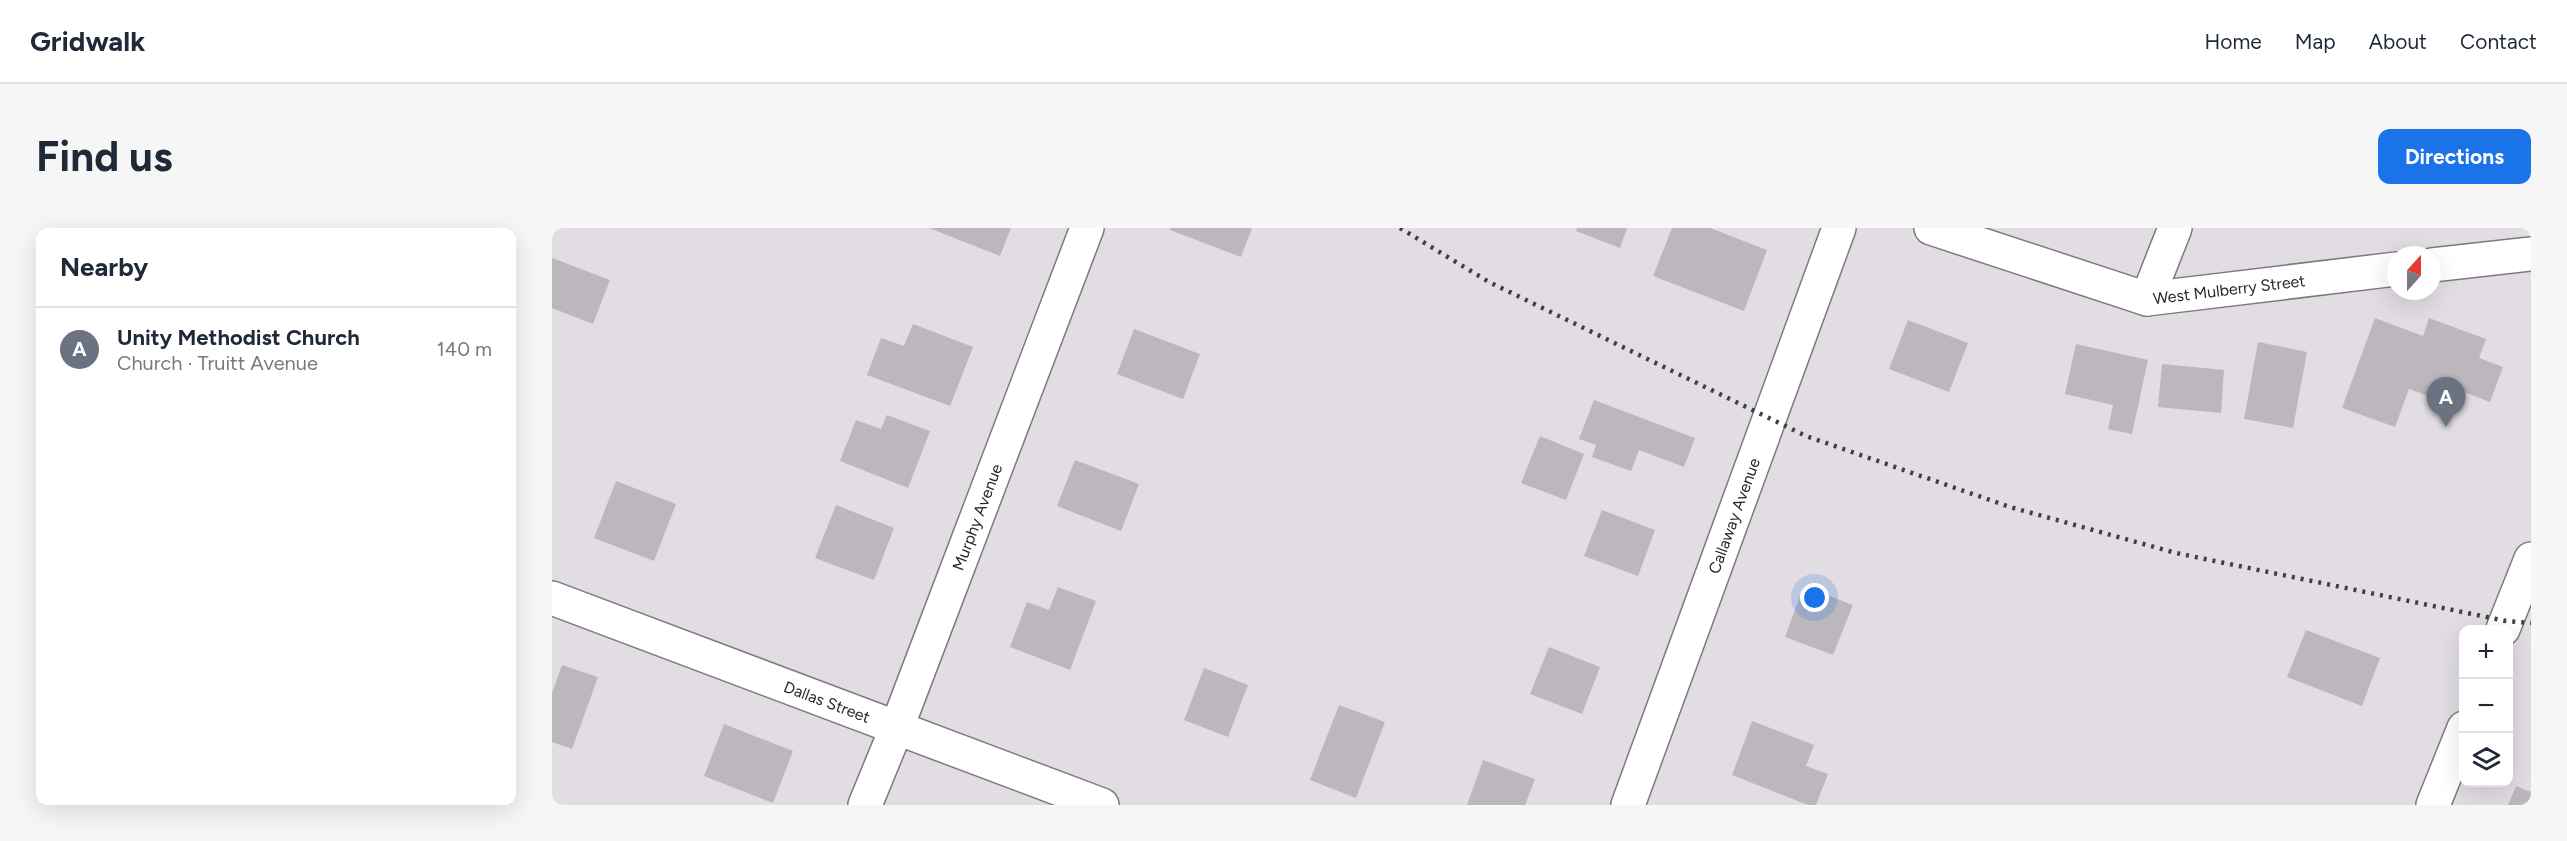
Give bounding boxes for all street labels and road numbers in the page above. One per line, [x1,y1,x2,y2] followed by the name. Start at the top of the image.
[2152,271,2306,308] street label: West Mulberry Street
[1704,455,1764,576] street label: Callaway Avenue
[948,461,1006,573] street label: Murphy Avenue
[781,677,873,726] street label: Dallas Street

